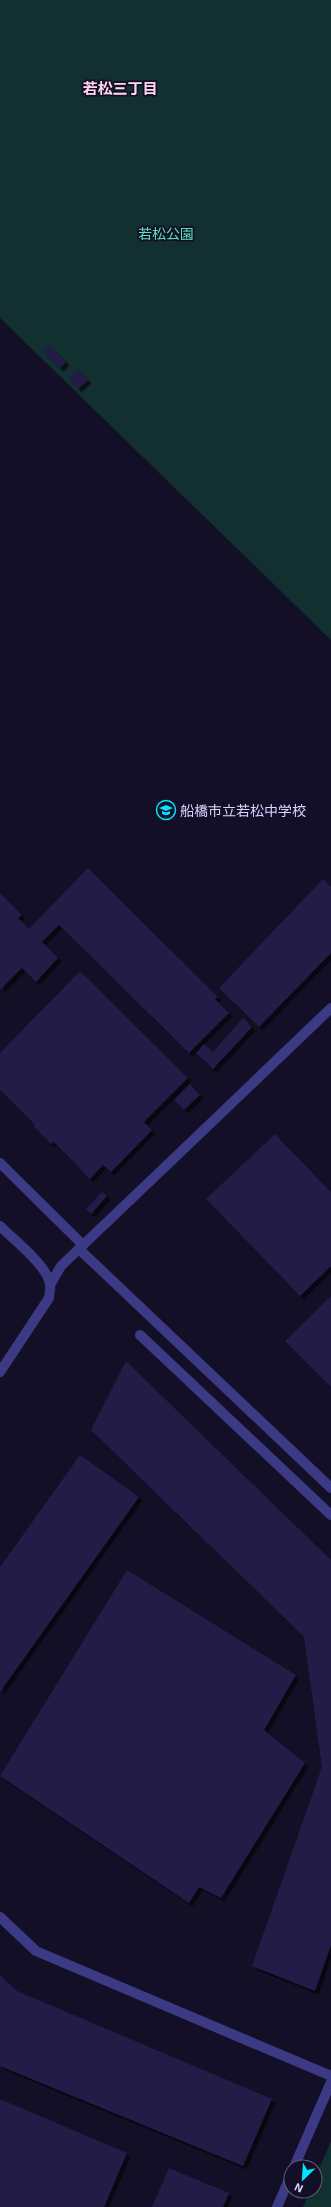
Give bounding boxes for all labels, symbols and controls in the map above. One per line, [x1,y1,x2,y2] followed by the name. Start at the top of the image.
[82,79,158,97] district label: 若松三丁目
[138,225,194,242] park label: 若松公園
[155,799,177,821] school or university icon: 船橋市立若松中学校
[180,802,306,819] place label: 船橋市立若松中学校
[283,2159,323,2199] north arrow
[292,2181,305,2196] text: N

